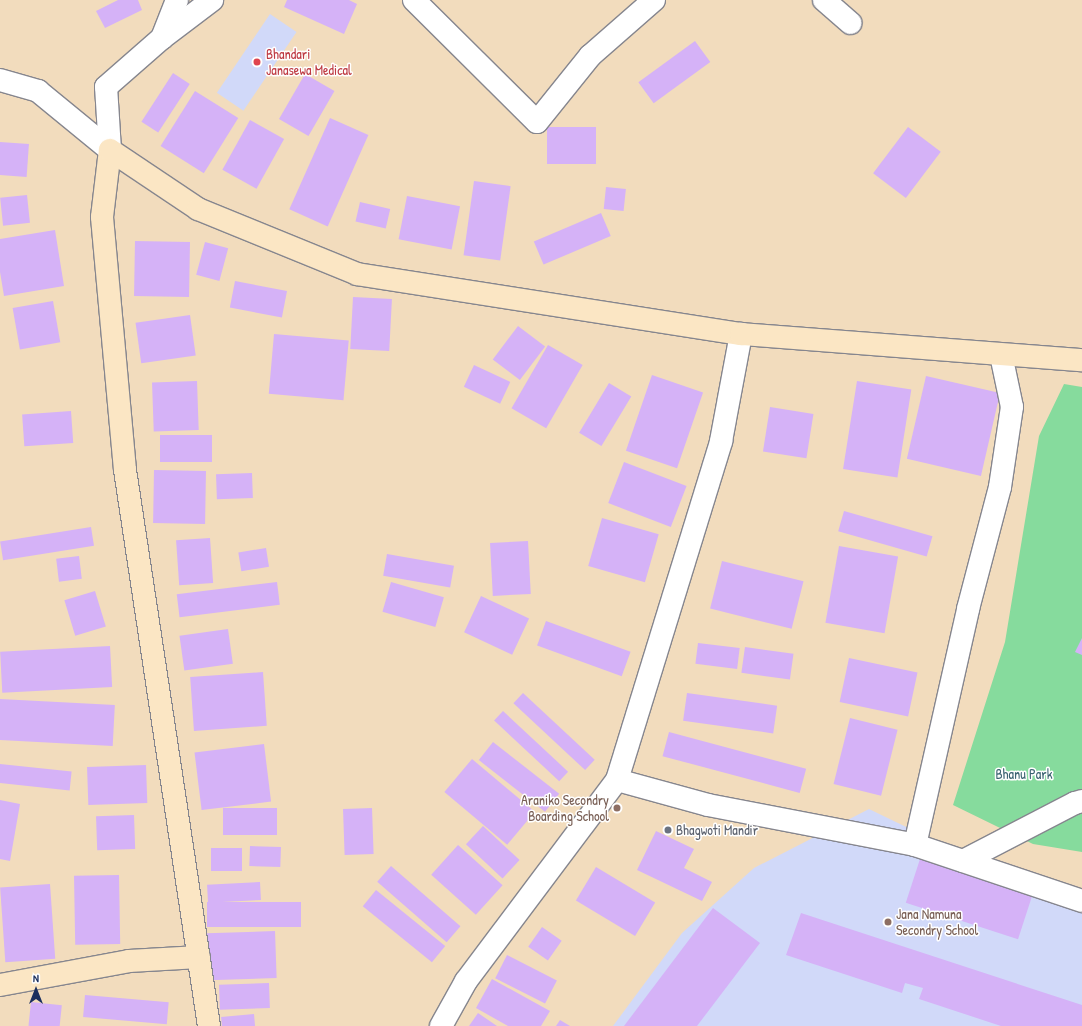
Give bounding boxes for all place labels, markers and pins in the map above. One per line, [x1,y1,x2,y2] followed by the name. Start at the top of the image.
[266,46,352,78] place label: Bhandari Janasewa Medical
[251,56,263,68] marker: Bhandari Janasewa Medical
[521,792,609,824] place label: Araniko Secondry Boarding School
[612,803,622,813] marker: Araniko Secondry Boarding School
[676,822,758,838] place label: Bhagwoti Mandir
[663,825,673,835] marker: Bhagwoti Mandir
[896,906,978,938] place label: Jana Namuna Secondry School
[883,917,893,927] marker: Jana Namuna Secondry School

